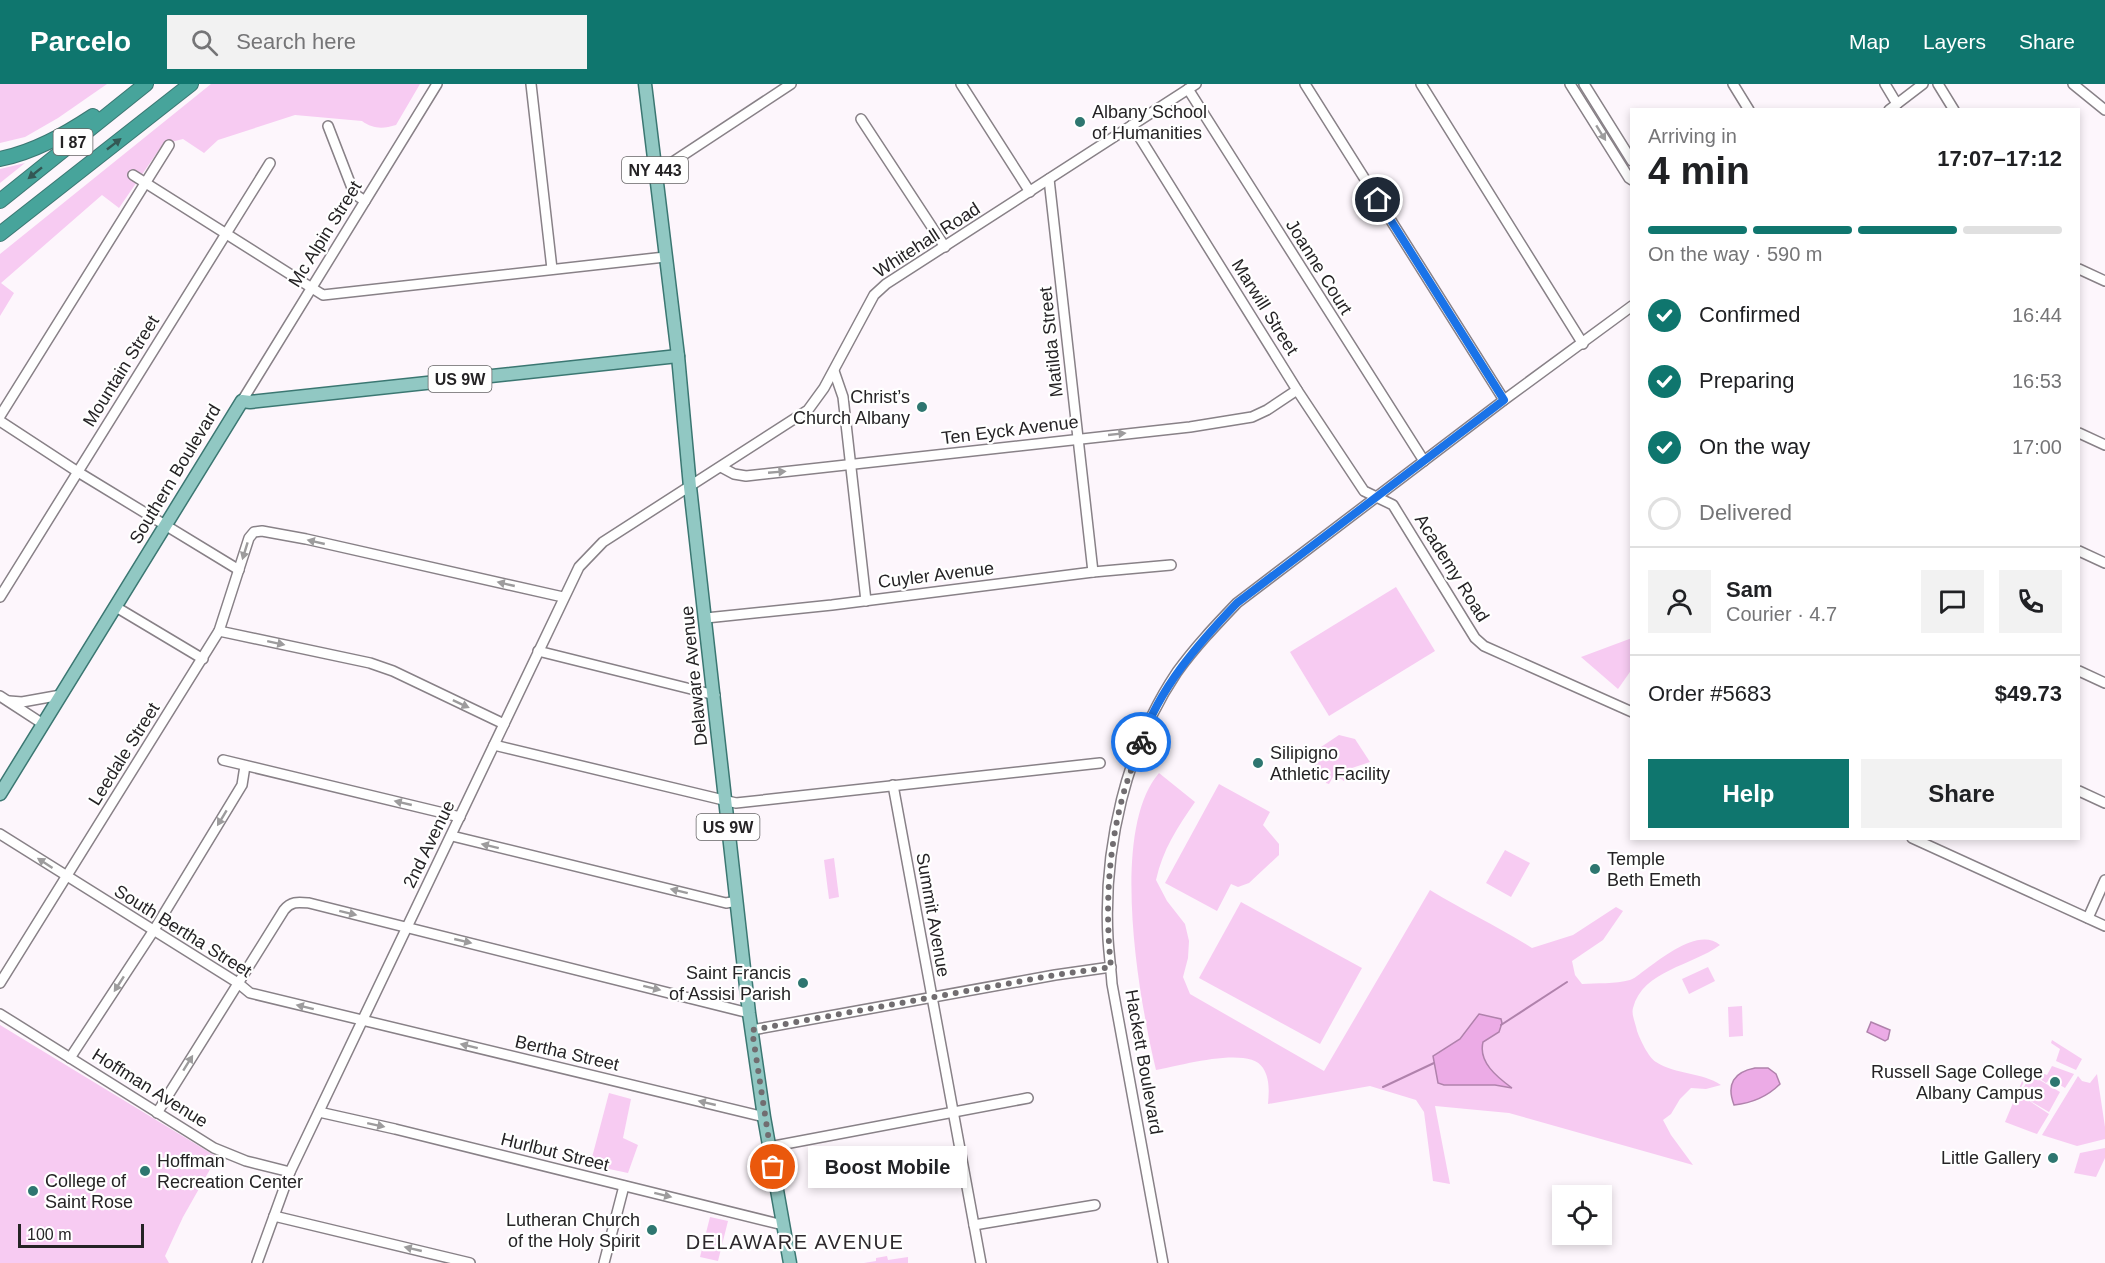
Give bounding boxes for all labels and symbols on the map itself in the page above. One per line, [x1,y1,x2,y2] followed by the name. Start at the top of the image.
[1092,102,1207,143] place label: Albany School of Humanities
[1073,115,1087,129] marker: Albany School of Humanities
[1595,125,1606,141] one-way arrow
[54,129,92,155] road number: I 87
[107,139,122,151] one-way arrow
[622,157,688,183] road number: NY 443
[27,166,42,179] one-way arrow
[1352,174,1403,225] pin
[284,177,366,291] street label: Mc Alpin Street
[870,198,984,282] street label: Whitehall Road
[1282,216,1356,318] street label: Joanne Court
[1228,255,1302,359] street label: Marwill Street
[1035,286,1067,398] street label: Matilda Street
[79,312,163,430] street label: Mountain Street
[428,366,492,392] road number: US 9W
[793,387,910,428] place label: Christ’s Church Albany
[915,400,929,414] marker: Christ’s Church Albany
[125,401,225,547] street label: Southern Boulevard
[940,412,1080,448] street label: Ten Eyck Avenue
[1107,429,1126,439] one-way arrow
[768,467,787,477] one-way arrow
[1411,511,1493,625] street label: Academy Road
[307,536,325,546] one-way arrow
[240,542,249,560] one-way arrow
[877,558,995,592] street label: Cuyler Avenue
[497,579,516,589] one-way arrow
[677,605,711,747] street label: Delaware Avenue
[267,639,286,648] one-way arrow
[84,699,164,809] street label: Leedale Street
[452,699,469,708] one-way arrow
[1111,712,1171,772] courier
[1270,743,1390,784] place label: Silipigno Athletic Facility
[1251,756,1265,770] marker: Silipigno Athletic Facility
[399,797,459,891] street label: 2nd Avenue
[394,798,413,808] one-way arrow
[216,810,227,826] one-way arrow
[696,814,760,840] road number: US 9W
[481,840,499,850] one-way arrow
[1607,849,1701,890] place label: Temple Beth Emeth
[912,851,954,979] street label: Summit Avenue
[37,858,53,869] one-way arrow
[1588,862,1602,876] marker: Temple Beth Emeth
[111,881,255,981] street label: South Bertha Street
[670,886,689,896] one-way arrow
[340,909,358,918] one-way arrow
[454,936,473,946] one-way arrow
[669,963,791,1004] place label: Saint Francis of Assisi Parish
[114,976,125,992] one-way arrow
[796,976,810,990] marker: Saint Francis of Assisi Parish
[643,984,662,994] one-way arrow
[1121,988,1167,1136] street label: Hackett Boulevard
[296,1001,315,1011] one-way arrow
[513,1031,621,1075] street label: Bertha Street
[460,1041,479,1051] one-way arrow
[89,1044,211,1132] street label: Hoffman Avenue
[183,1055,194,1071] one-way arrow
[1871,1062,2043,1103] place label: Russell Sage College Albany Campus
[2048,1075,2062,1089] marker: Russell Sage College Albany Campus
[698,1098,716,1108] one-way arrow
[367,1121,386,1130] one-way arrow
[499,1129,611,1175] street label: Hurlbut Street
[747,1141,798,1192] pin
[809,1146,968,1188] callout: Boost Mobile
[1941,1148,2041,1168] place label: Little Gallery
[157,1151,303,1192] place label: Hoffman Recreation Center
[2046,1151,2060,1165] marker: Little Gallery
[138,1164,152,1178] marker: Hoffman Recreation Center
[45,1171,133,1212] place label: College of Saint Rose
[26,1184,40,1198] marker: College of Saint Rose
[654,1191,672,1201] one-way arrow
[506,1210,640,1251] place label: Lutheran Church of the Holy Spirit
[18,1221,144,1248] scale bar
[645,1223,659,1237] marker: Lutheran Church of the Holy Spirit
[686,1231,904,1253] district label: DELAWARE AVENUE
[404,1244,423,1254] one-way arrow

